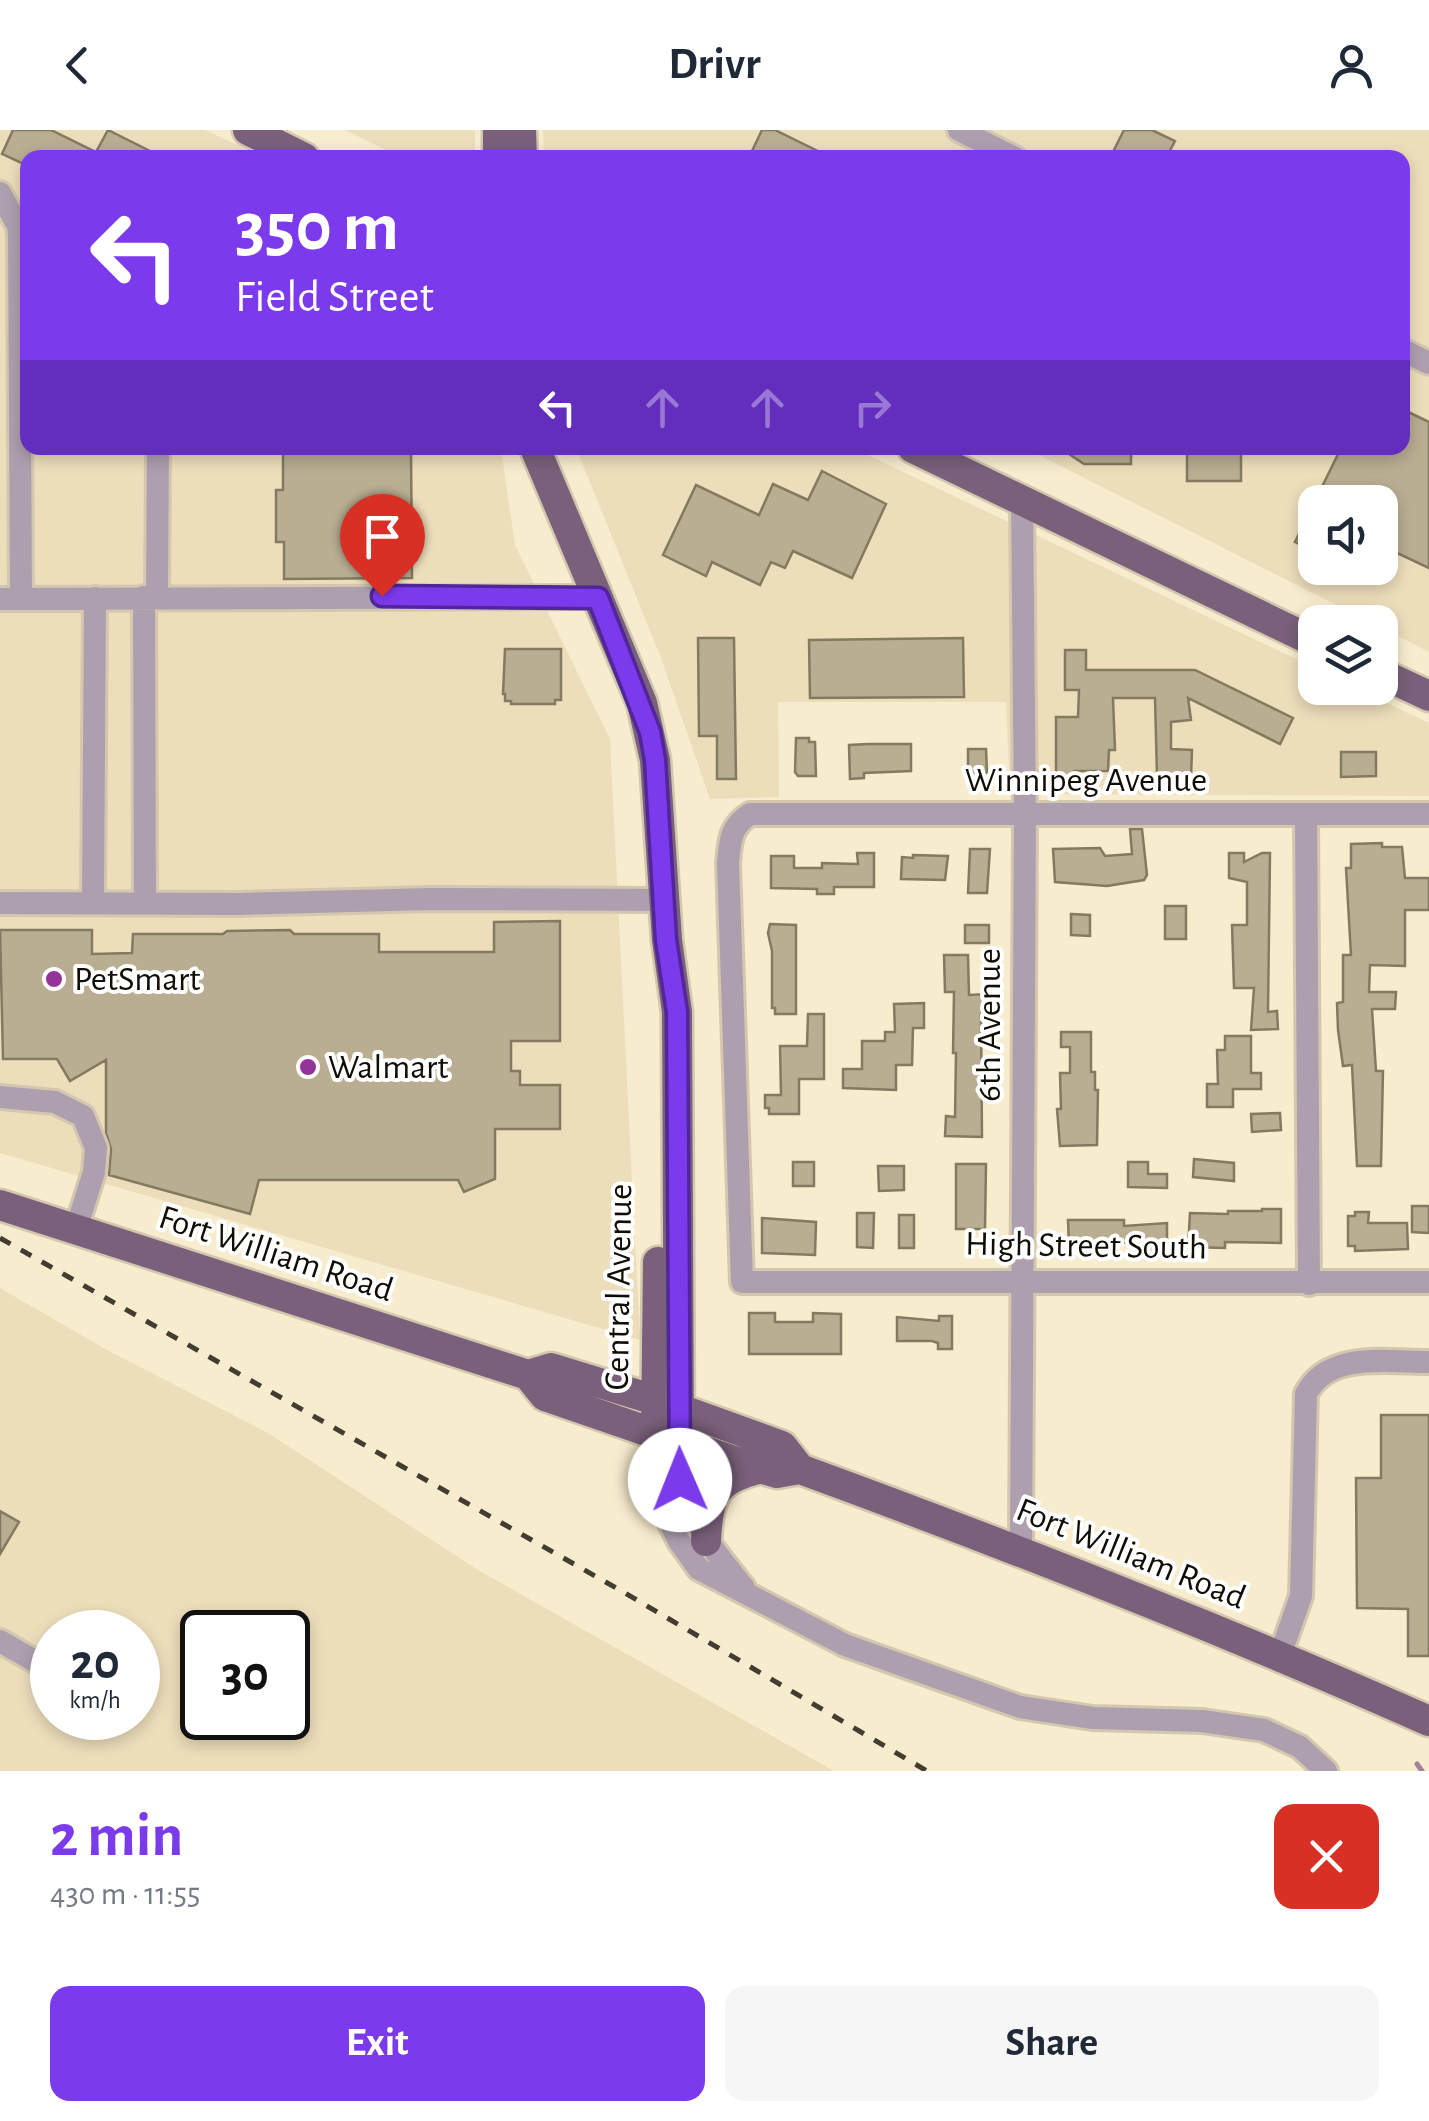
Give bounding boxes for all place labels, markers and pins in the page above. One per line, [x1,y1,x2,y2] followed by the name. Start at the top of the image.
[340,494,425,597] pin
[74,962,201,997] place label: PetSmart
[43,968,65,990] marker: PetSmart
[328,1050,448,1085] place label: Walmart
[297,1056,319,1078] marker: Walmart

